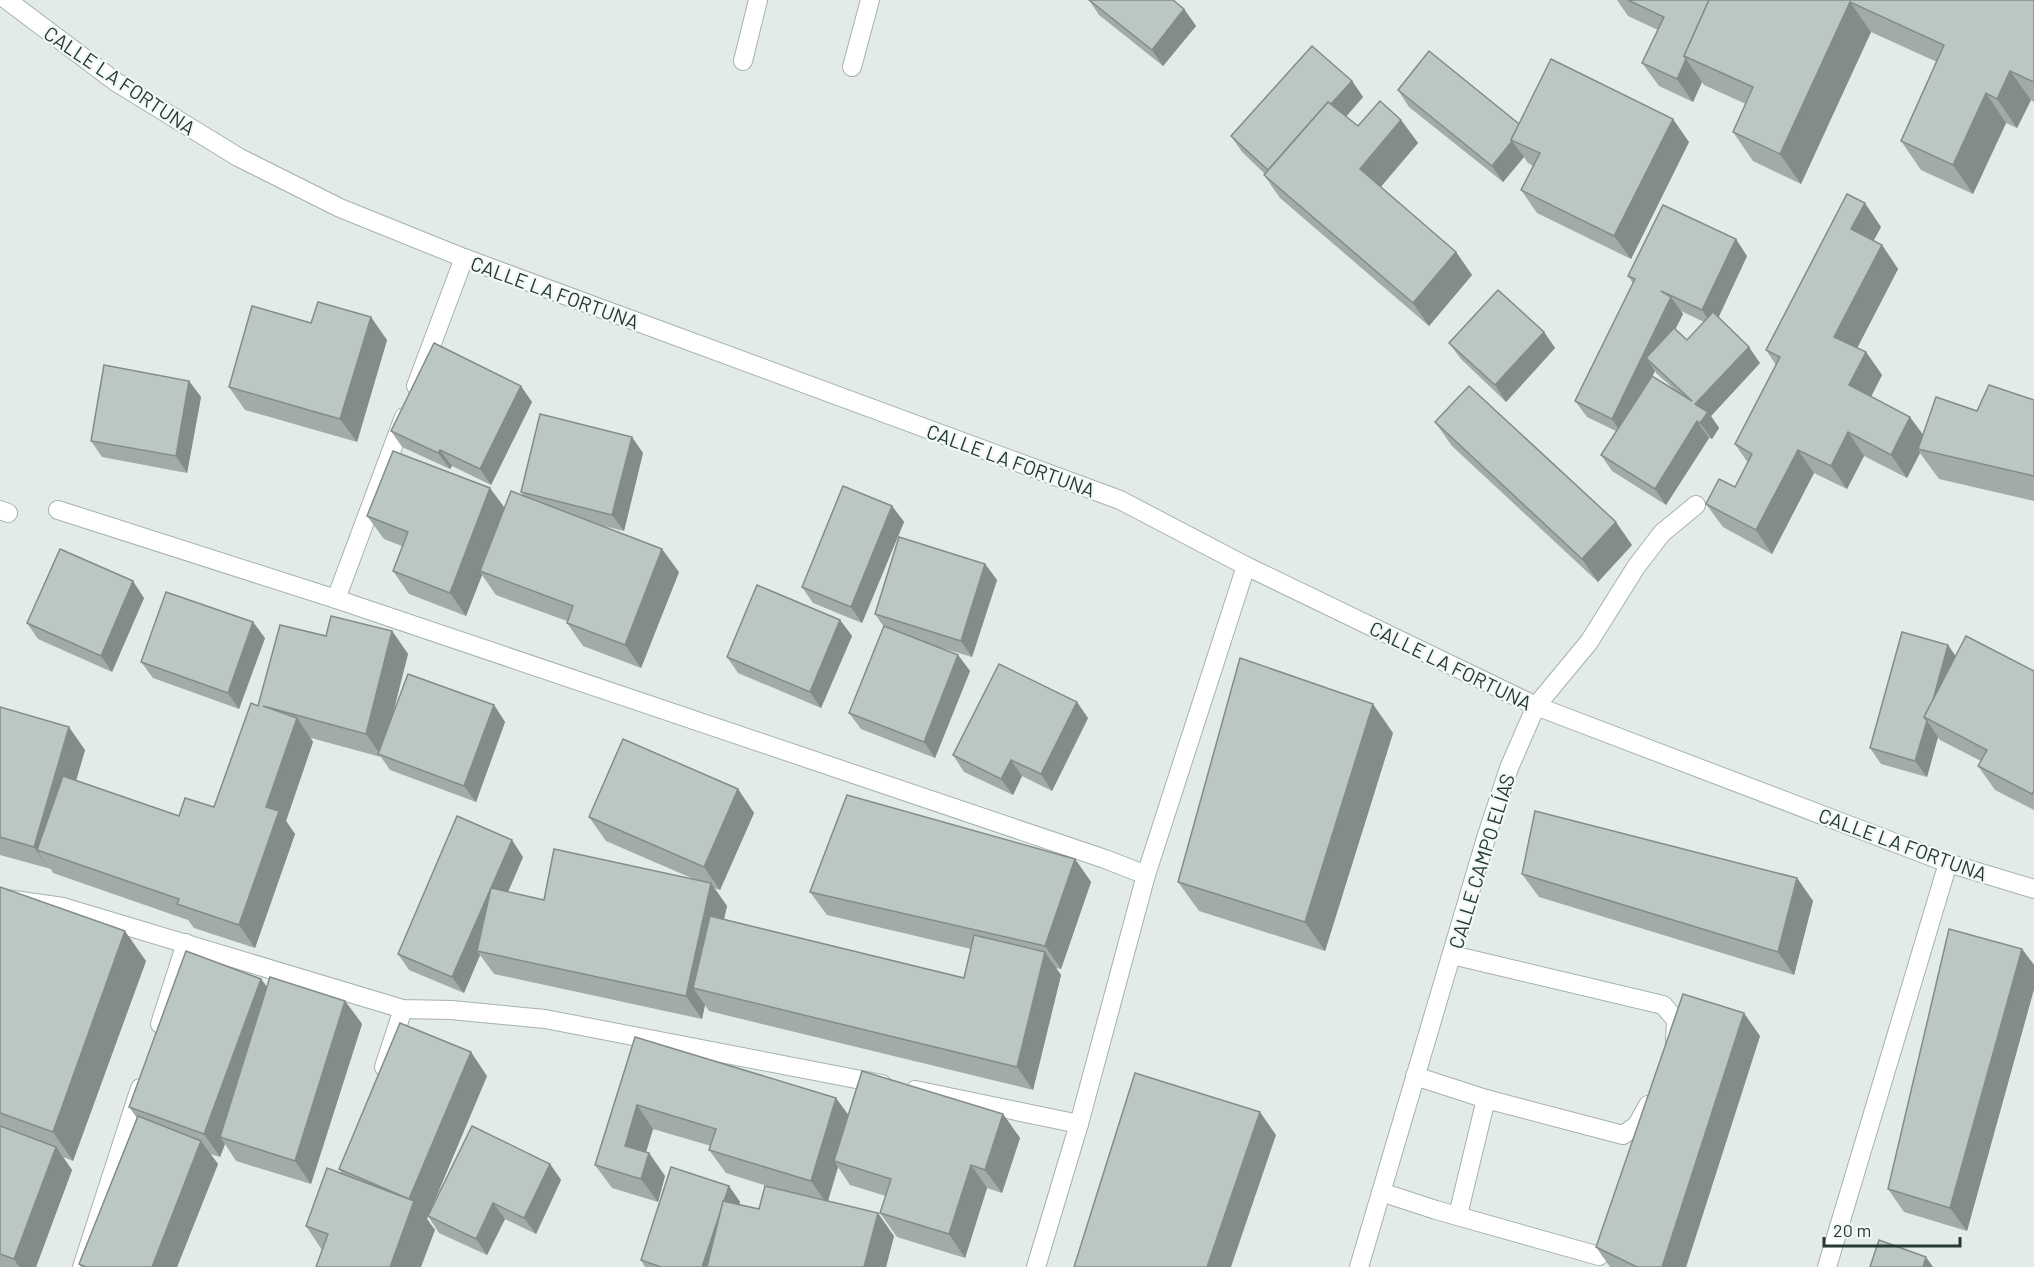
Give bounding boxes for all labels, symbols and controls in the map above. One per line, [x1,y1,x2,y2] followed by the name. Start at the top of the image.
[40,20,200,140] street label: CALLE LA FORTUNA
[468,250,642,334] street label: CALLE LA FORTUNA
[924,418,1098,502] street label: CALLE LA FORTUNA
[1366,615,1536,715] street label: CALLE LA FORTUNA
[1443,771,1519,951] street label: CALLE CAMPO ELÍAS
[1816,802,1990,886] street label: CALLE LA FORTUNA
[1824,1210,1960,1248] scale bar
[1833,1219,1871,1241] text: 20 m

